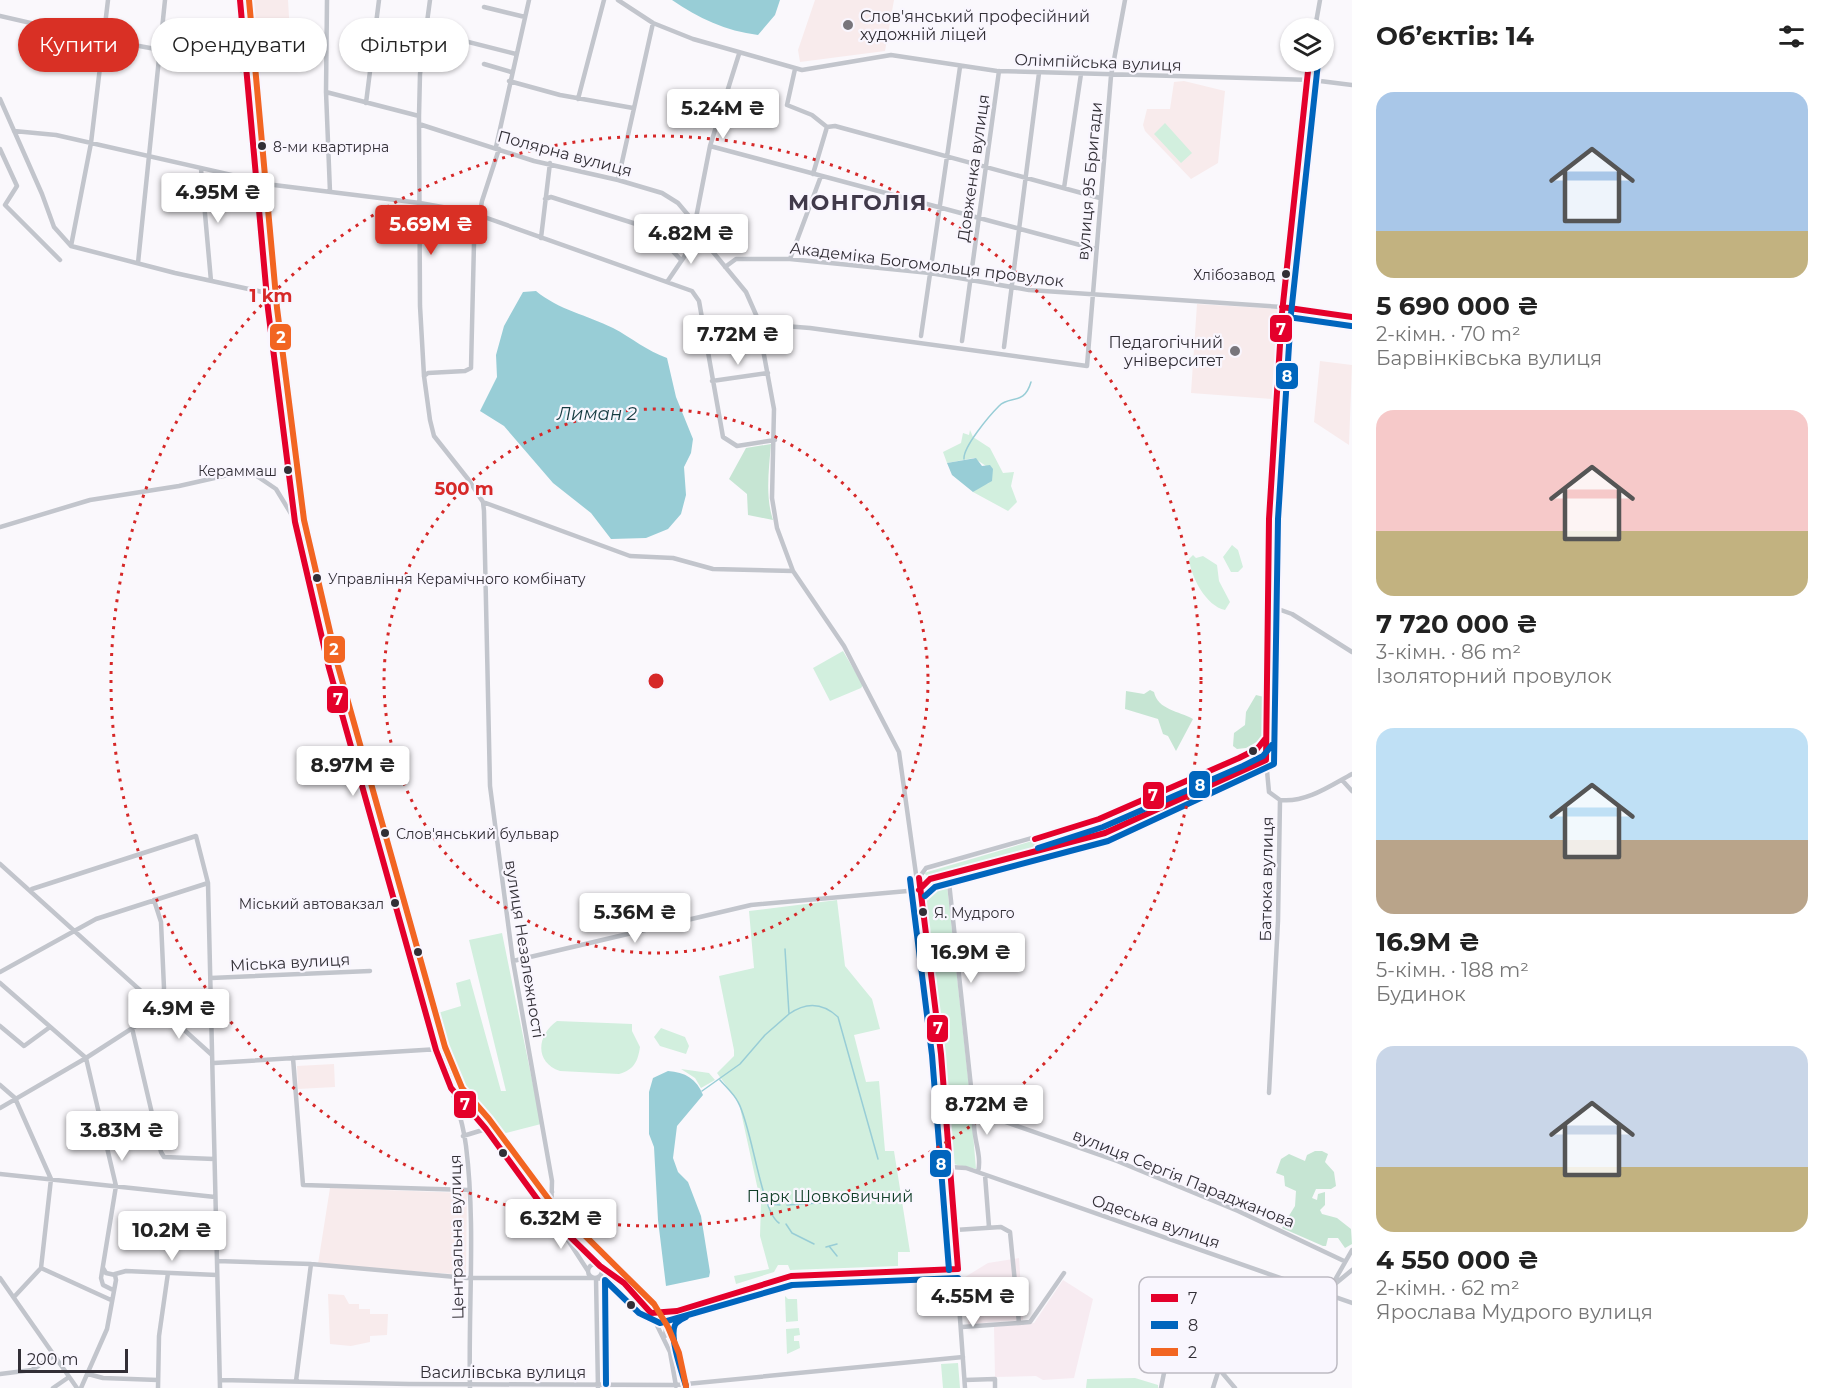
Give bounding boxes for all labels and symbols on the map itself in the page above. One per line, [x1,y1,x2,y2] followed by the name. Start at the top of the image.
[860,7,1090,44] place label: Слов'янський професійний художній ліцей
[841,18,855,32] marker: Слов'янський професійний художній ліцей
[1014,50,1182,75] street label: Олімпійська вулиця
[668,89,778,140] pin: 5.24M ₴
[954,93,993,243] street label: Довженка вулиця
[1073,101,1106,261] street label: вулиця 95 Бригади
[496,126,634,181] street label: Полярна вулиця
[273,138,389,156] place label: 8-ми квартирна
[256,140,268,152] marker: 8-ми квартирна
[163,173,273,224] pin: 4.95M ₴
[788,189,928,216] district label: МОНГОЛІЯ
[376,205,486,256] pin: 5.69M ₴
[636,214,746,265] pin: 4.82M ₴
[789,238,1066,291] street label: Академіка Богомольця провулок
[1193,266,1275,284] place label: Хлібозавод
[1280,268,1292,280] marker: Хлібозавод
[250,285,292,307] text: 1 km
[1269,314,1293,343] line badge: 7
[683,315,793,366] pin: 7.72M ₴
[1276,320,1286,339] text: 7
[269,323,292,351] line badge: 2
[276,328,286,347] text: 2
[1109,333,1223,370] place label: Педагогічний університет
[1228,344,1242,358] marker: Педагогічний університет
[1275,362,1299,390] line badge: 8
[1282,367,1292,386] text: 8
[556,403,637,425] water label: Лиман 2
[198,462,277,480] place label: Кераммаш
[282,464,294,476] marker: Кераммаш
[434,478,494,500] text: 500 m
[328,570,586,588] place label: Управління Керамічного комбінату
[311,572,323,584] marker: Управління Керамічного комбінату
[323,635,346,664] line badge: 2
[329,640,339,659] text: 2
[646,671,666,691] centre of rings
[326,685,349,714] line badge: 7
[333,690,343,709] text: 7
[1247,745,1259,757] unlabelled marker
[298,746,408,797] pin: 8.97M ₴
[1188,770,1211,799] line badge: 8
[1195,776,1205,795] text: 8
[1142,781,1165,810] line badge: 7
[1148,786,1158,805] text: 7
[1256,816,1277,942] street label: Батюка вулиця
[396,825,559,843] place label: Слов'янський бульвар
[379,827,391,839] marker: Слов'янський бульвар
[501,859,548,1039] street label: вулиця Незалежності
[580,893,690,944] pin: 5.36M ₴
[239,895,384,913] place label: Міський автовакзал
[389,897,401,909] marker: Міський автовакзал
[934,904,1015,922] place label: Я. Мудрого
[917,906,929,918] marker: Я. Мудрого
[916,933,1026,984] pin: 16.9M ₴
[412,946,424,958] unlabelled marker
[229,950,351,975] street label: Міська вулиця
[130,989,228,1040] pin: 4.9M ₴
[926,1014,949,1043] line badge: 7
[933,1019,943,1038] text: 7
[932,1085,1042,1136] pin: 8.72M ₴
[453,1090,477,1119] line badge: 7
[460,1095,470,1114] text: 7
[67,1111,177,1162] pin: 3.83M ₴
[1070,1125,1298,1232] street label: вулиця Сергія Параджанова
[497,1147,509,1159] unlabelled marker
[929,1149,952,1178] line badge: 8
[446,1154,467,1320] street label: Центральна вулиця
[936,1155,946,1174] text: 8
[747,1187,913,1206] park label: Парк Шовковичний
[1089,1191,1222,1252] street label: Одеська вулиця
[506,1199,616,1250] pin: 6.32M ₴
[117,1211,227,1262] pin: 10.2M ₴
[918,1277,1028,1328] pin: 4.55M ₴
[1139,1277,1337,1373] legend
[1188,1289,1197,1308] text: 7
[625,1299,637,1311] unlabelled marker
[1188,1316,1198,1335] text: 8
[1188,1343,1197,1362] text: 2
[18,1346,128,1374] scale bar
[420,1363,586,1382] street label: Василівська вулиця

